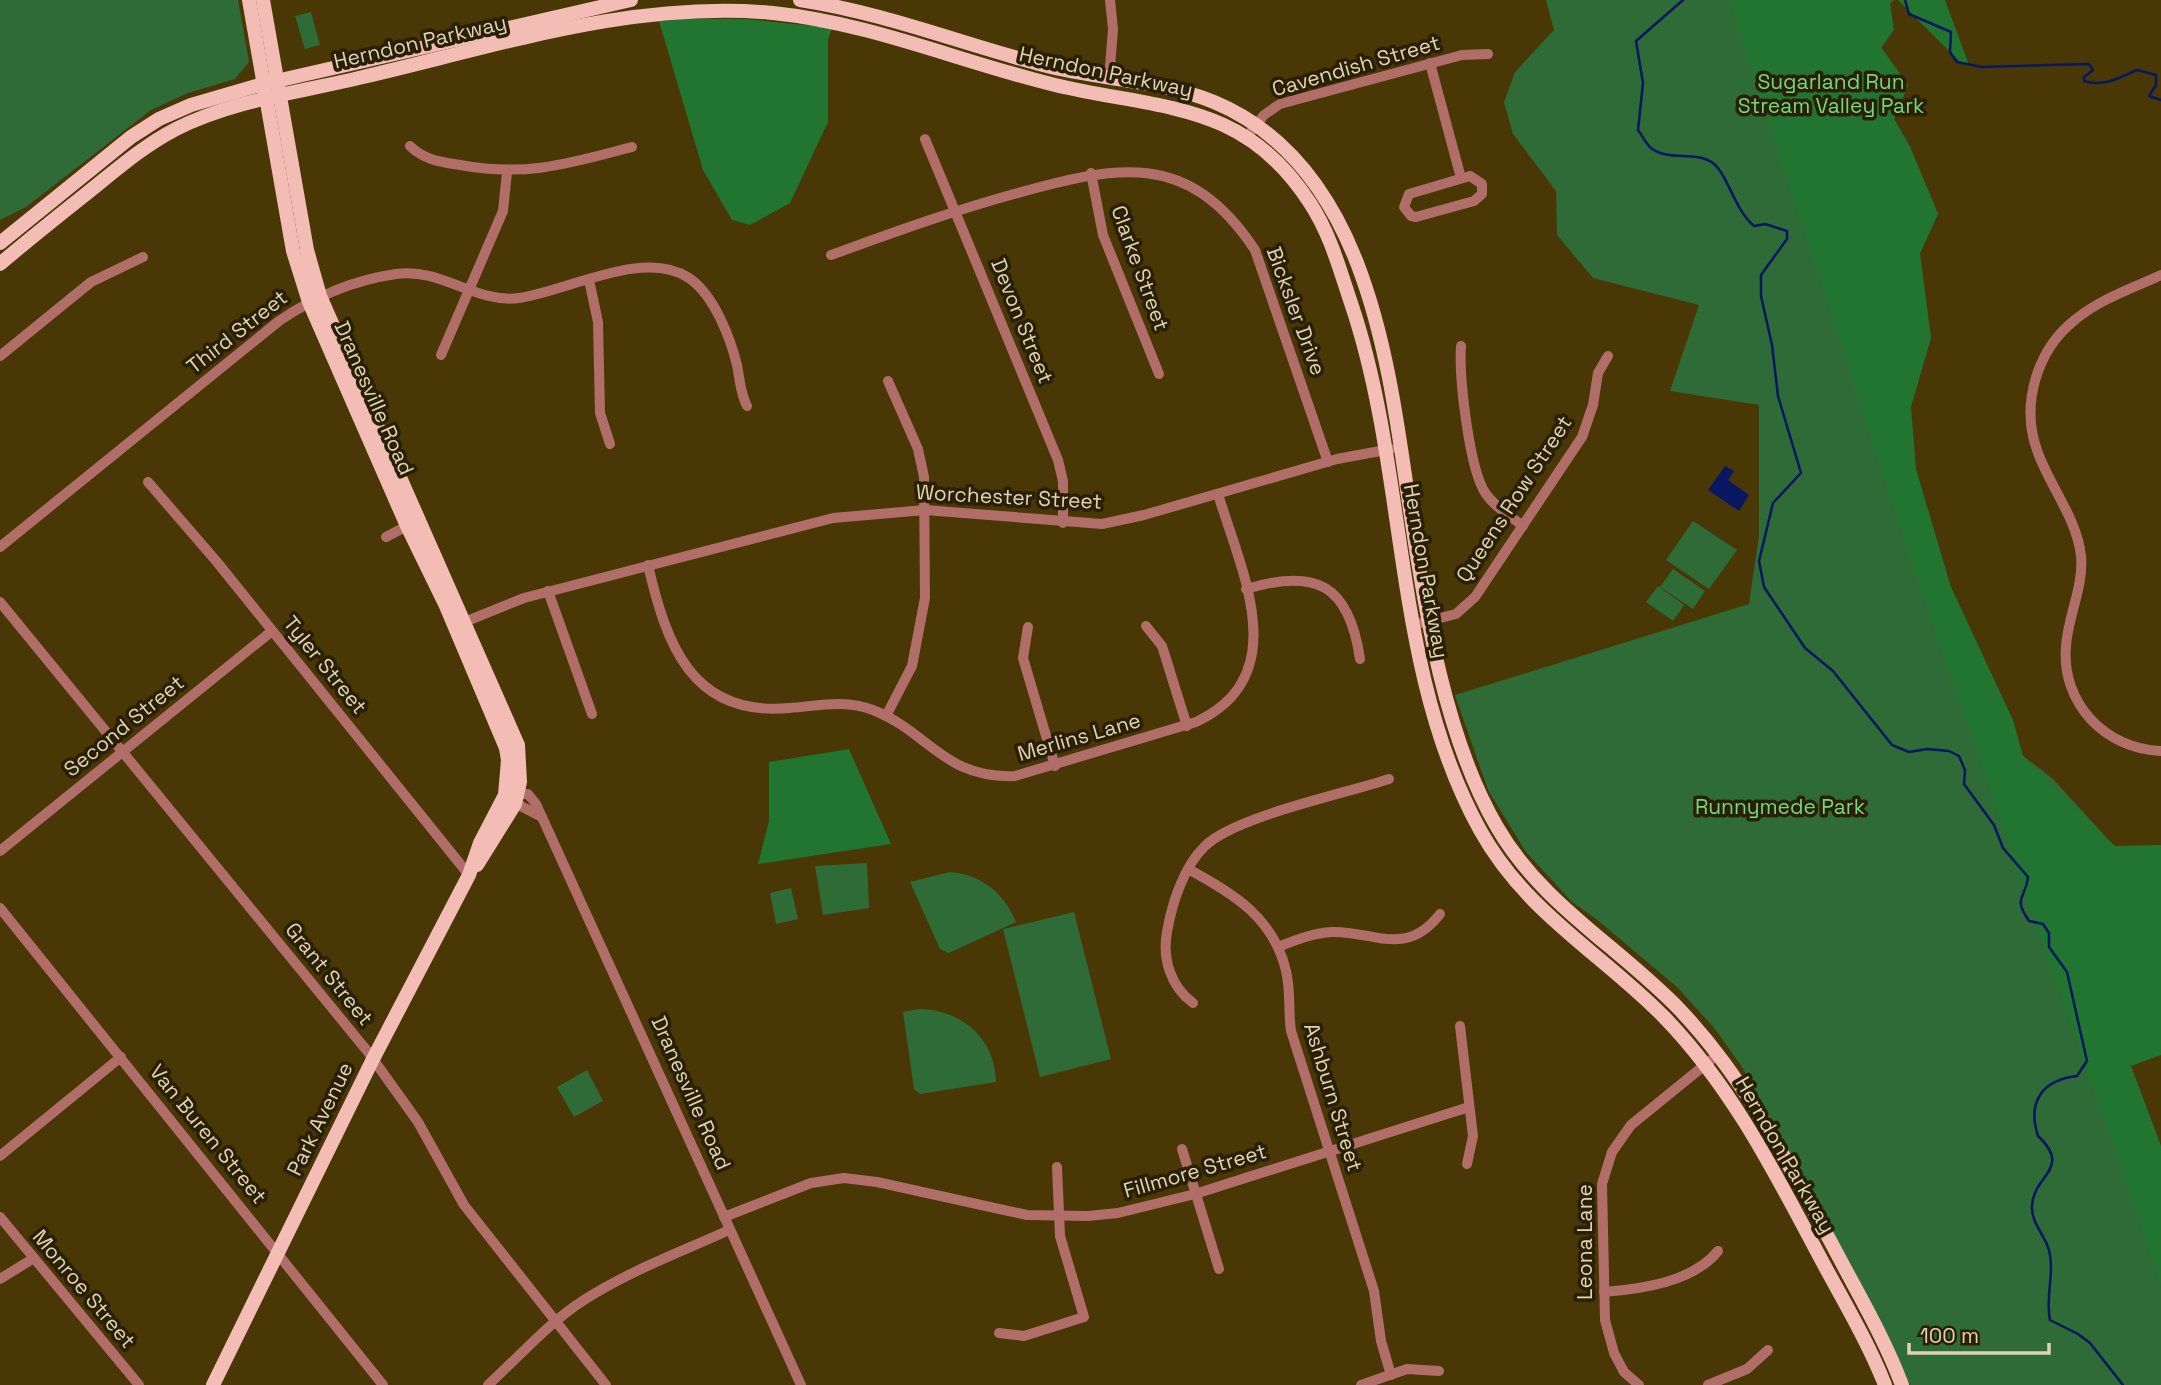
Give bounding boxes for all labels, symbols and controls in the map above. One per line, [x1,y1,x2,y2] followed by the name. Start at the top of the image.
[331,8,509,75] street label: Herndon Parkway
[1269,29,1443,102] street label: Cavendish Street
[1017,40,1195,103] street label: Herndon Parkway
[1738,68,1924,119] park label: Sugarland Run Stream Valley Park
[1105,201,1176,334] street label: Clarke Street
[1261,243,1332,379] street label: Bicksler Drive
[985,254,1060,387] street label: Devon Street
[181,284,293,379] street label: Third Street
[328,317,420,479] street label: Dranesville Road
[1450,410,1578,587] street label: Queens Row Street
[915,478,1103,515] street label: Worchester Street
[1398,482,1455,660] street label: Herndon Parkway
[278,610,373,719] street label: Tyler Street
[58,669,189,782] street label: Second Street
[1014,706,1144,767] street label: Merlins Lane
[1695,793,1865,820] park label: Runnymede Park
[279,916,379,1031] street label: Grant Street
[645,1012,737,1174] street label: Dranesville Road
[1298,1019,1369,1174] street label: Ashburn Street
[144,1058,273,1209] street label: Van Buren Street
[280,1058,359,1180] street label: Park Avenue
[1730,1071,1841,1238] street label: Herndon Parkway
[1120,1137,1269,1204] street label: Fillmore Street
[1571,1184,1598,1300] street label: Leona Lane
[27,1224,142,1353] street label: Monroe Street
[1909,1312,2049,1356] scale bar
[1920,1322,1979,1349] text: 100 m

